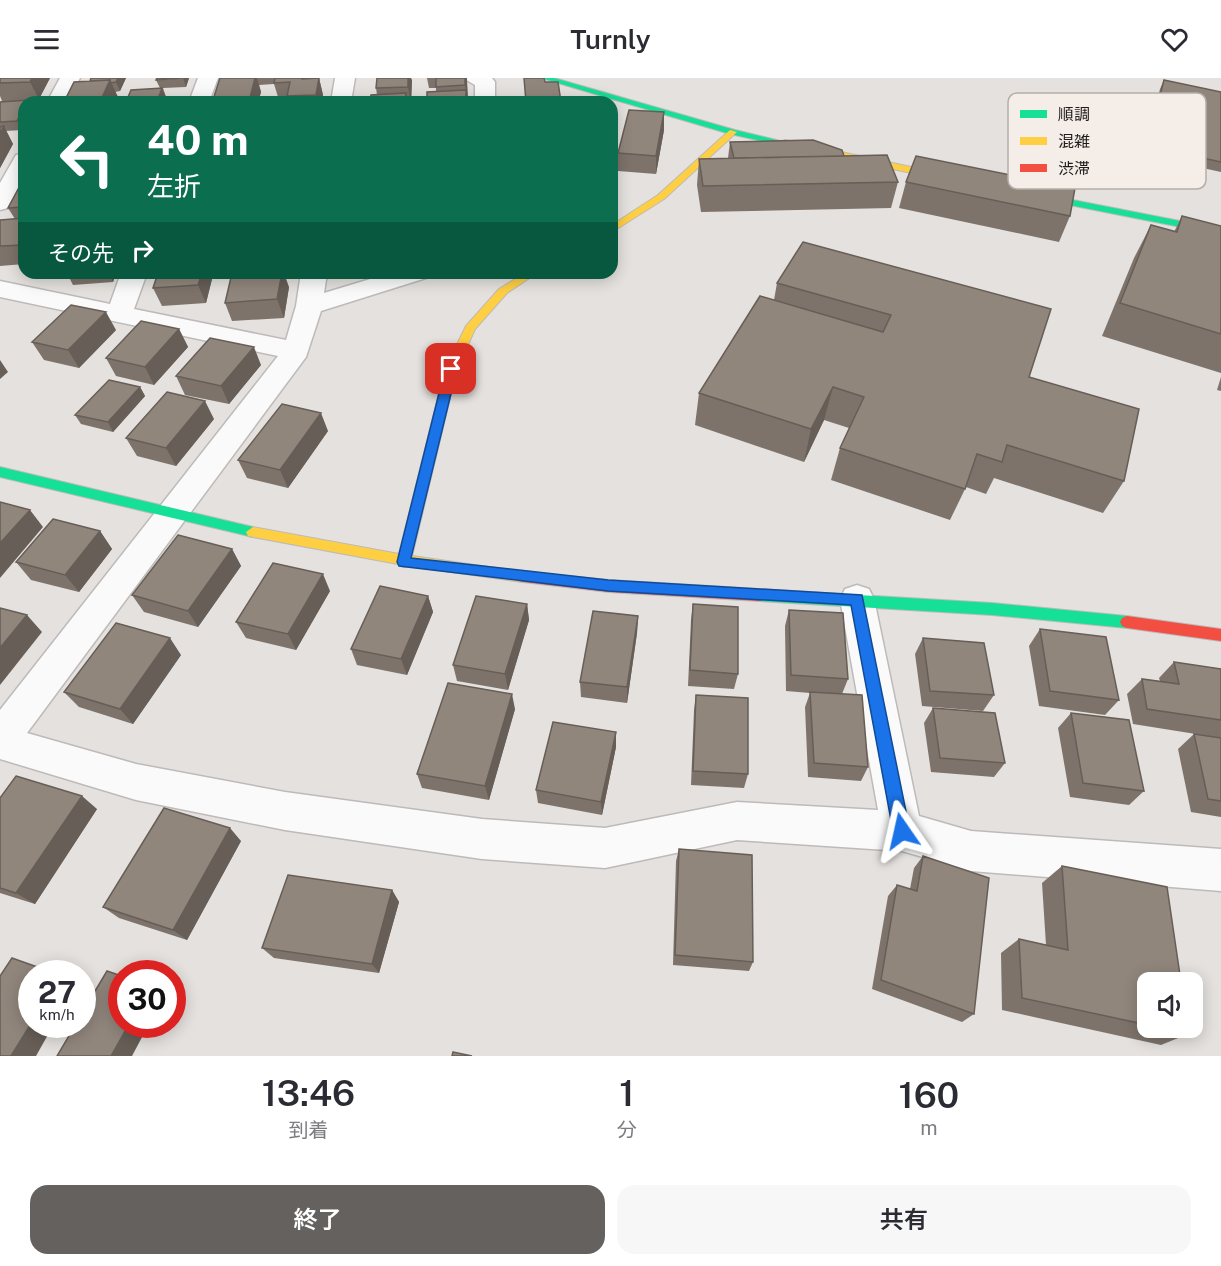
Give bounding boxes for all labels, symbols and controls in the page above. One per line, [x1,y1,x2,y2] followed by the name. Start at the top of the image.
[30,23,63,56] icon: menu
[570,23,651,55] text: Turnly
[1158,23,1191,56] icon: heart
[1008,93,1206,189] legend
[1058,105,1090,124] text: 順調
[147,115,249,164] text: 40 m
[48,120,126,198] icon: left
[1058,132,1090,151] text: 混雑
[1058,159,1090,178] text: 渋滞
[147,170,201,202] text: 左折
[126,234,159,267] icon: right
[48,240,114,266] text: その先
[425,343,476,394] pin
[434,352,467,385] icon: arrive
[870,799,934,863] position arrow
[108,960,186,1038] speed limit sign: 30
[1137,972,1203,1038] map controls
[1137,972,1203,1038] button: sound
[38,974,76,1010] text: 27
[39,1006,75,1023] text: km/h
[262,1072,355,1114] text: 13:46
[619,1072,634,1114] text: 1
[899,1074,959,1116] text: 160
[920,1116,938,1140] text: m
[288,1118,328,1142] text: 到着
[617,1118,637,1142] text: 分
[30,1185,605,1254] button: 終了
[617,1185,1191,1254] button: 共有

